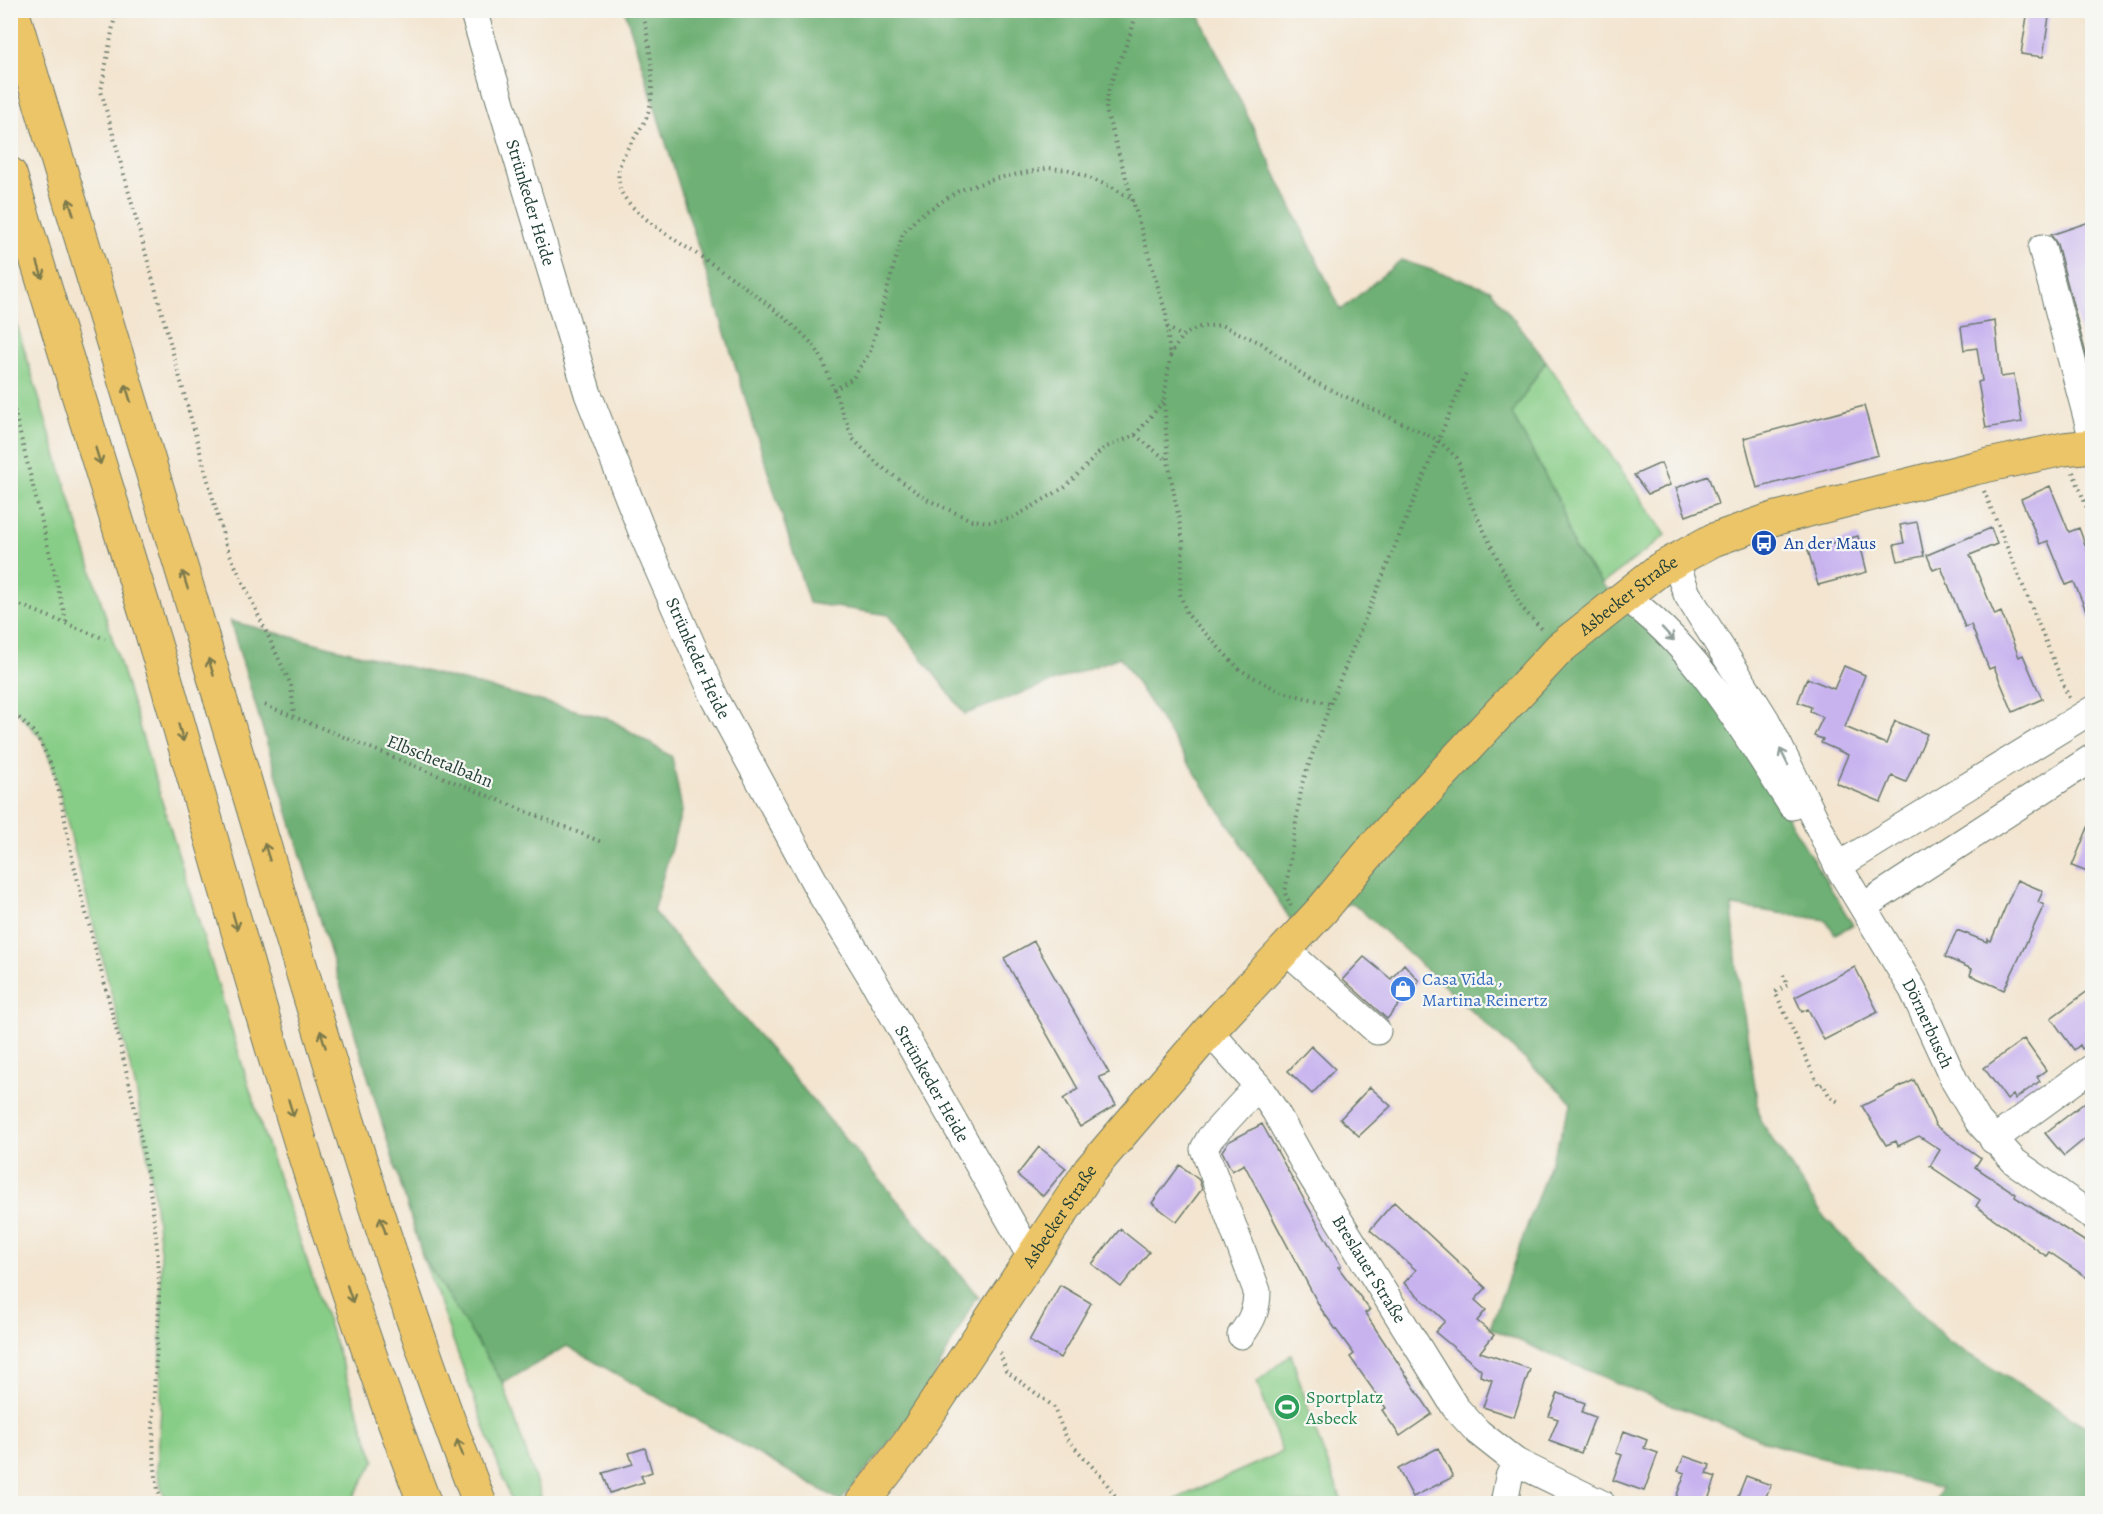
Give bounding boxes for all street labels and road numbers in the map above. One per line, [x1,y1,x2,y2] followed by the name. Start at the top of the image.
[500,136,561,269] street label: Strünkeder Heide
[1573,550,1682,642] street label: Asbecker Straße
[660,593,736,723] street label: Strünkeder Heide
[383,729,497,793] street label: Elbschetalbahn
[1897,974,1959,1073] street label: Dörnerbusch
[889,1021,975,1146] street label: Strünkeder Heide
[1016,1159,1102,1273] street label: Asbecker Straße
[1327,1210,1412,1328] street label: Breslauer Straße

